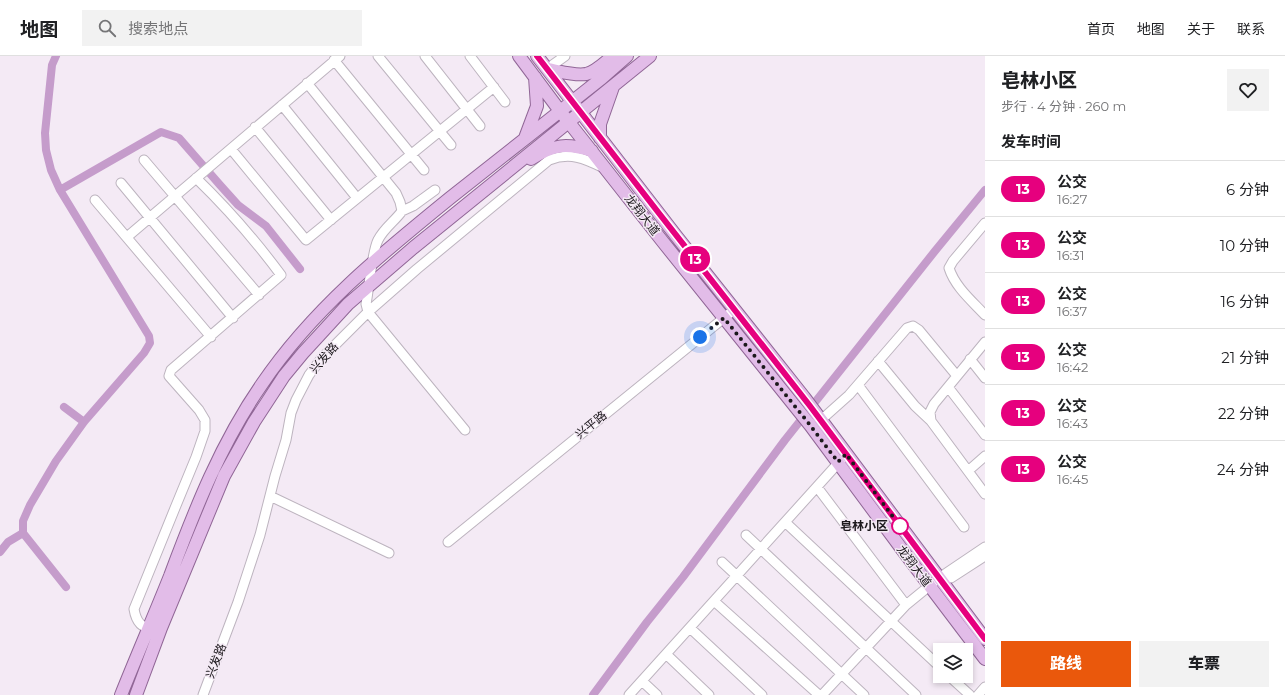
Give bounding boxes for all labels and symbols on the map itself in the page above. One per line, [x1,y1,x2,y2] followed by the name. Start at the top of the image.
[622,191,663,238] street label: 龙翔大道
[677,246,713,272] line badge: 13
[690,327,710,347] your location
[306,339,341,376] street label: 兴发路
[572,407,609,442] street label: 兴平路
[891,517,909,535] marker: 皂林小区
[840,518,888,533] place label: 皂林小区
[894,542,935,589] street label: 龙翔大道
[202,641,229,680] street label: 兴发路

